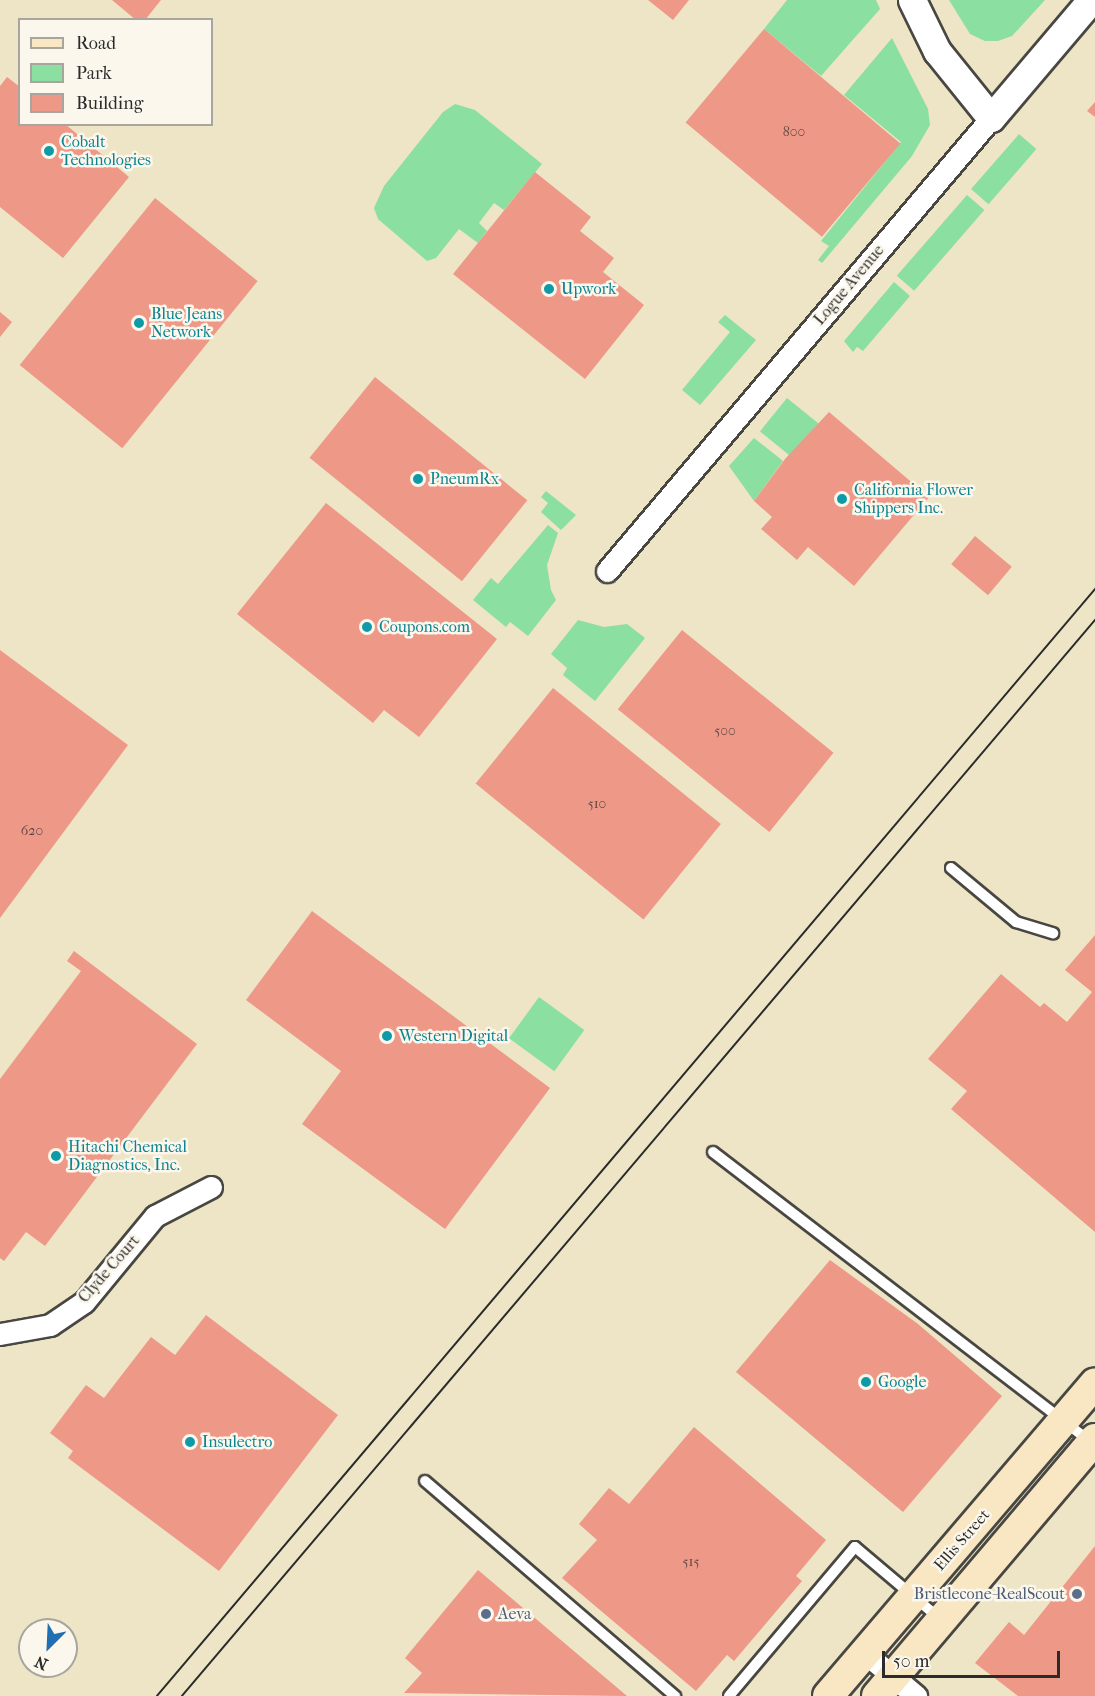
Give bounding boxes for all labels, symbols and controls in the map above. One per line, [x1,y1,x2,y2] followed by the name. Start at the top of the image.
[18,18,213,126] legend
[76,33,116,54] text: Road
[76,63,112,84] text: Park
[76,93,143,114] text: Building
[783,124,805,140] house number: 800
[61,132,151,170] place label: Cobalt Technologies
[42,144,56,158] marker: Cobalt Technologies
[810,241,888,329] street label: Logue Avenue
[561,279,616,299] place label: Upwork
[542,282,556,296] marker: Upwork
[151,304,222,342] place label: Blue Jeans Network
[132,316,146,330] marker: Blue Jeans Network
[430,469,499,489] place label: PneumRx
[411,472,425,486] marker: PneumRx
[854,480,973,518] place label: California Flower Shippers Inc.
[835,492,849,506] marker: California Flower Shippers Inc.
[379,617,470,637] place label: Coupons.com
[360,620,374,634] marker: Coupons.com
[714,723,736,739] house number: 500
[588,796,606,812] house number: 510
[21,823,43,839] house number: 620
[399,1026,508,1046] place label: Western Digital
[380,1029,394,1043] marker: Western Digital
[68,1137,187,1175] place label: Hitachi Chemical Diagnostics, Inc.
[49,1149,63,1163] marker: Hitachi Chemical Diagnostics, Inc.
[74,1231,144,1307] street label: Clyde Court
[878,1372,926,1392] place label: Google
[859,1375,873,1389] marker: Google
[202,1432,272,1452] place label: Insulectro
[183,1435,197,1449] marker: Insulectro
[930,1505,994,1575] street label: Ellis Street
[682,1554,700,1570] house number: 515
[914,1584,1065,1604] place label: Bristlecone-RealScout
[1070,1587,1084,1601] marker: Bristlecone-RealScout
[498,1604,531,1624] place label: Aeva
[479,1607,493,1621] marker: Aeva
[18,1618,78,1678] north arrow
[885,1639,1064,1677] scale bar
[893,1651,929,1672] text: 50 m
[32,1652,51,1674] text: N

